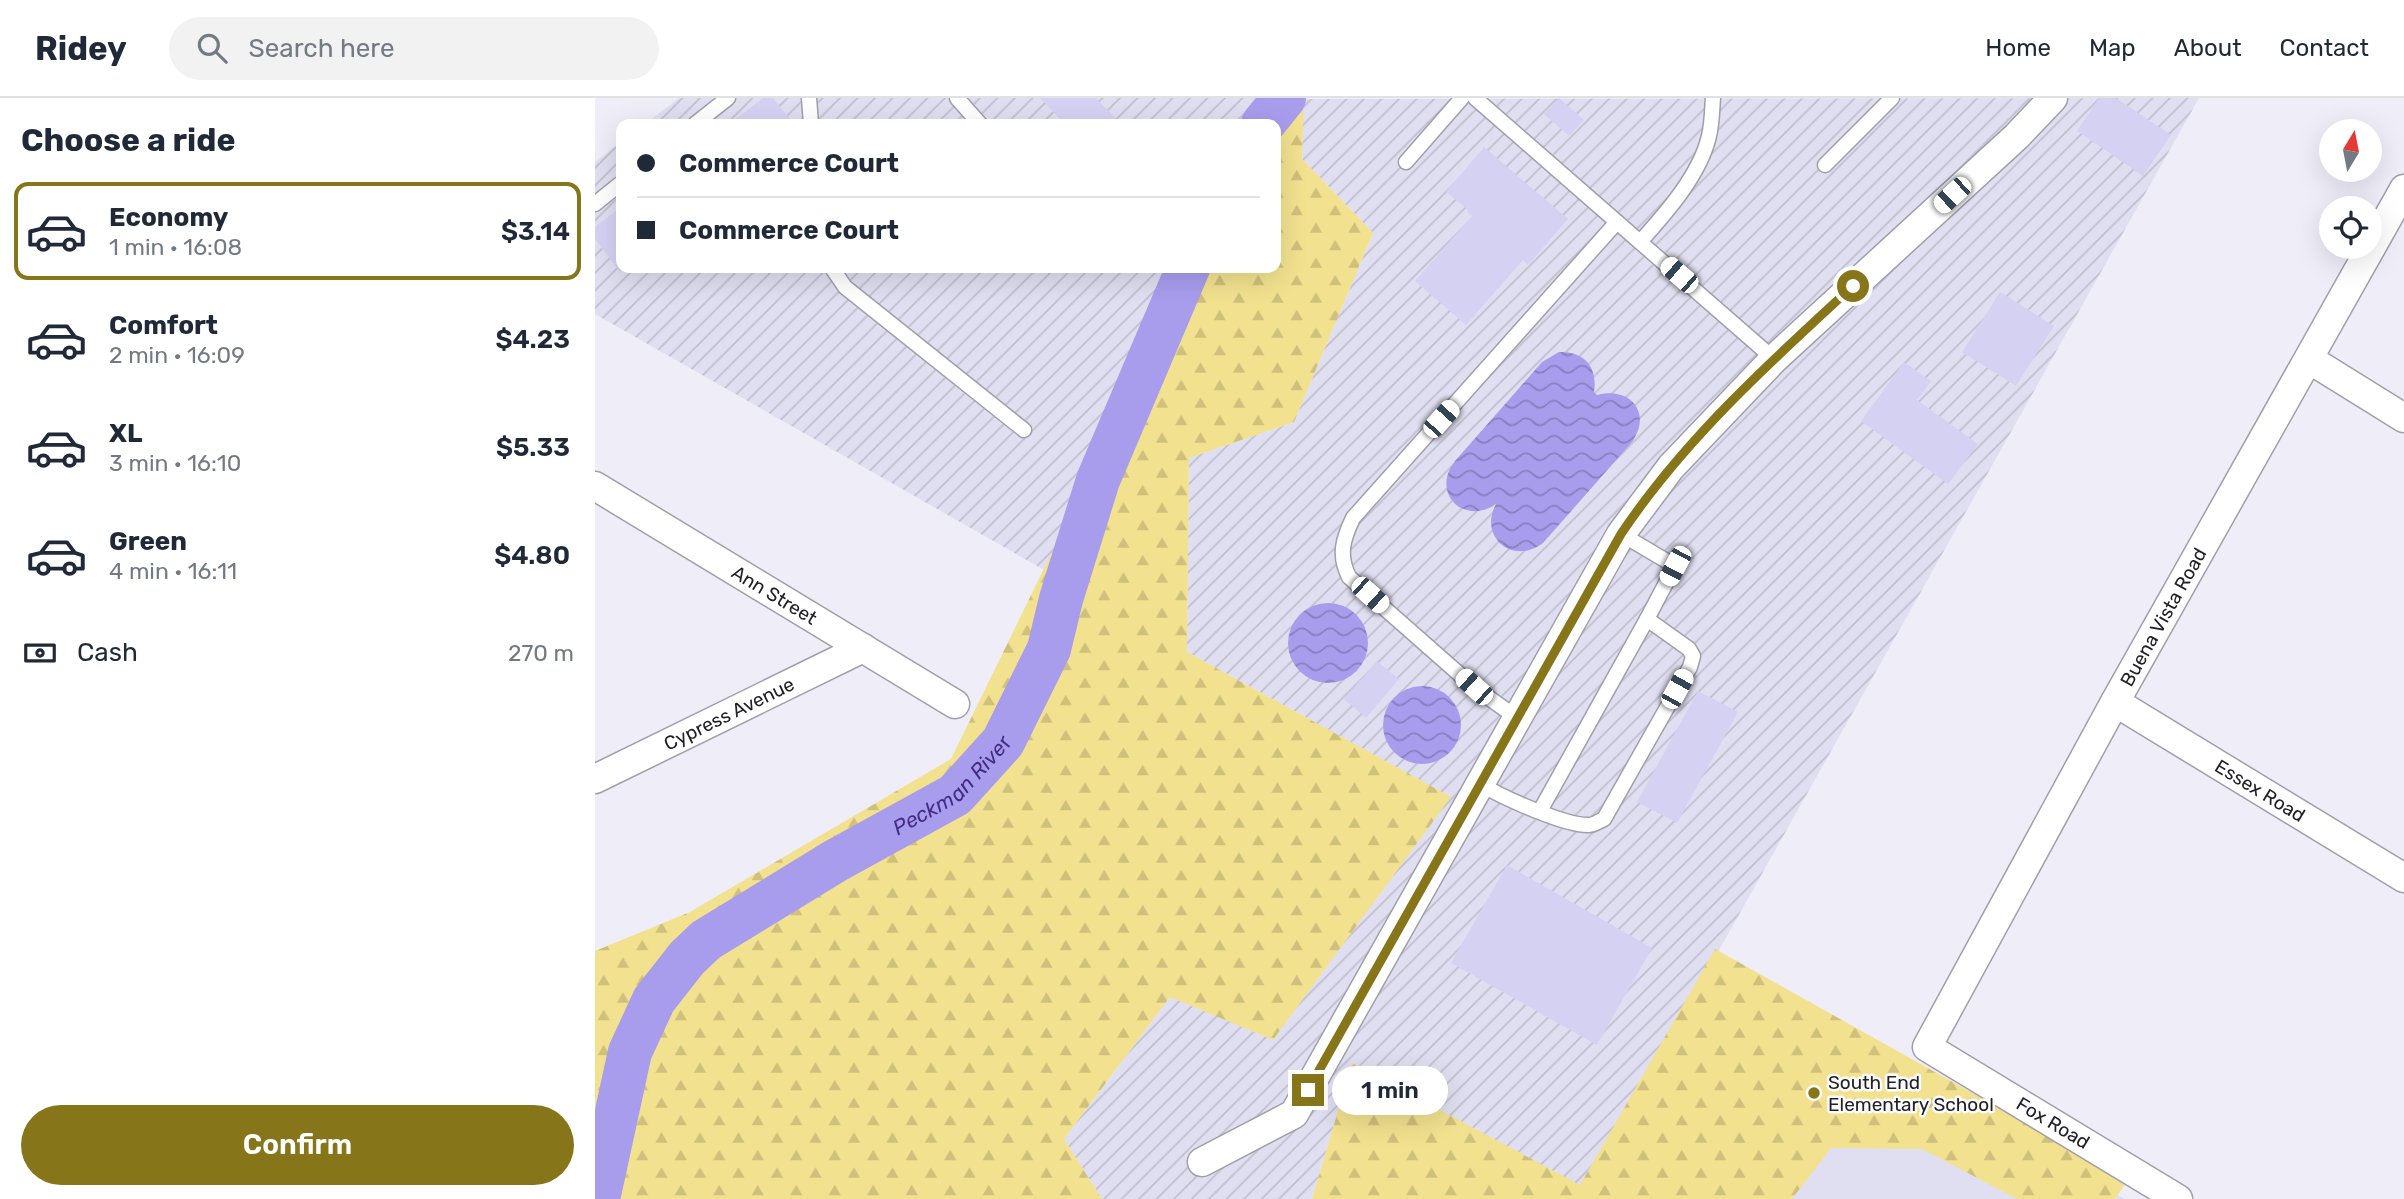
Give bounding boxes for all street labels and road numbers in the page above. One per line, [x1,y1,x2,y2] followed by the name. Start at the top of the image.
[2115,544,2211,690] street label: Buena Vista Road
[728,560,822,630] street label: Ann Street
[660,672,798,755] street label: Cypress Avenue
[2211,754,2309,827] street label: Essex Road
[2012,1092,2094,1154] street label: Fox Road

